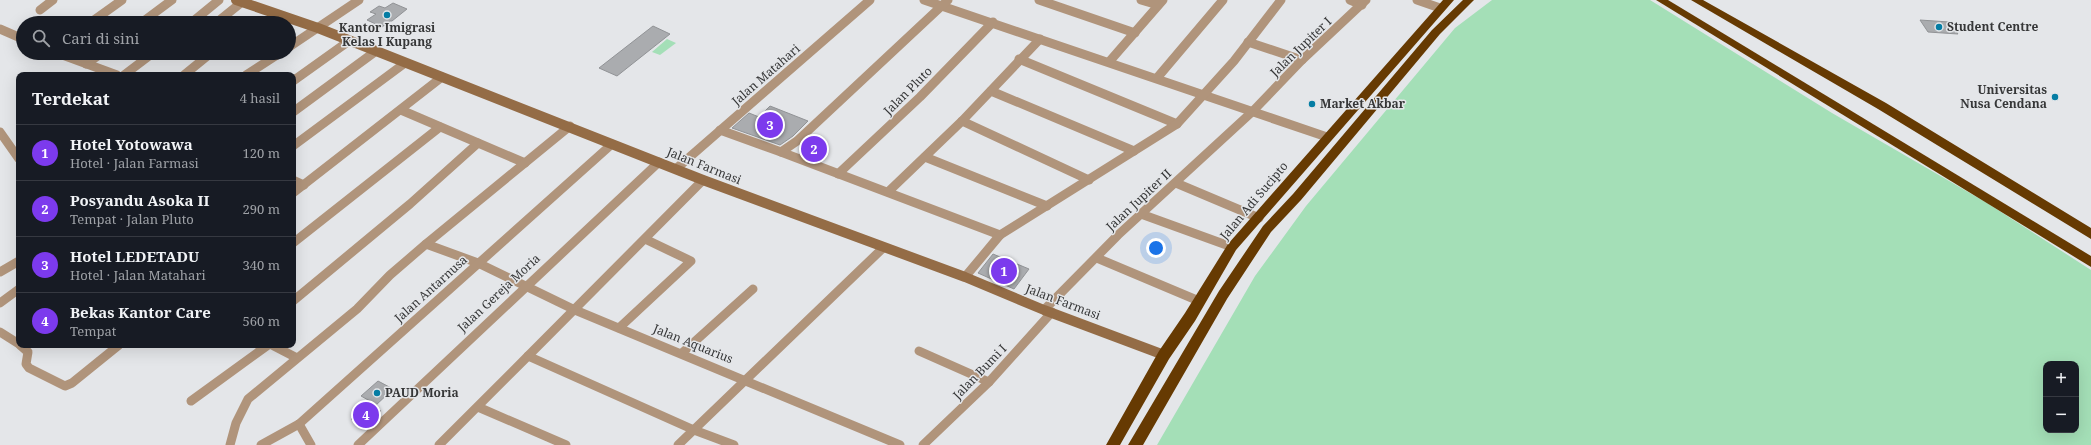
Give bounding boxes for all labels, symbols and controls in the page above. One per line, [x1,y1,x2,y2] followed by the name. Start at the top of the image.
[382,10,392,20] marker: Kantor Imigrasi Kelas I Kupang
[1266,13,1335,81] street label: Jalan Jupiter I
[16,16,296,60] search box
[1947,18,2038,35] place label: Student Centre
[339,19,436,50] place label: Kantor Imigrasi Kelas I Kupang
[1934,22,1944,32] marker: Student Centre
[30,27,52,49] icon: search
[62,28,139,48] text: Cari di sini
[727,40,804,110] street label: Jalan Matahari
[879,63,936,119] street label: Jalan Pluto
[1960,81,2047,112] place label: Universitas Nusa Cendana
[32,87,110,110] text: Terdekat
[240,89,280,107] text: 4 hasil
[2050,92,2060,102] marker: Universitas Nusa Cendana
[1320,95,1406,112] place label: Market Akbar
[1307,99,1317,109] marker: Market Akbar
[757,110,783,140] pin: 3
[70,134,193,154] text: Hotel Yotowawa
[801,134,827,164] pin: 2
[664,143,744,188] street label: Jalan Farmasi
[41,144,49,162] text: 1
[243,144,280,162] text: 120 m
[70,154,199,172] text: Hotel · Jalan Farmasi
[1215,158,1291,244] street label: Jalan Adi Sucipto
[1102,165,1175,235] street label: Jalan Jupiter II
[70,190,210,210] text: Posyandu Asoka II
[41,200,49,218] text: 2
[243,200,280,218] text: 290 m
[70,210,194,228] text: Tempat · Jalan Pluto
[1146,238,1166,258] your location
[70,246,199,266] text: Hotel LEDETADU
[453,250,544,336] street label: Jalan Gereja Moria
[390,251,471,327] street label: Jalan Antarnusa
[41,256,49,274] text: 3
[243,256,280,274] text: 340 m
[991,256,1017,286] pin: 1
[70,266,206,284] text: Hotel · Jalan Matahari
[1022,279,1103,324] street label: Jalan Farmasi
[70,302,211,322] text: Bekas Kantor Care
[41,312,49,330] text: 4
[243,312,280,330] text: 560 m
[650,319,736,367] street label: Jalan Aquarius
[70,322,116,340] text: Tempat
[948,340,1010,404] street label: Jalan Bumi I
[2043,361,2079,433] map controls
[2043,361,2079,397] button: +
[385,384,459,401] place label: PAUD Moria
[372,388,382,398] marker: PAUD Moria
[2043,397,2079,433] button: −
[353,400,379,430] pin: 4

